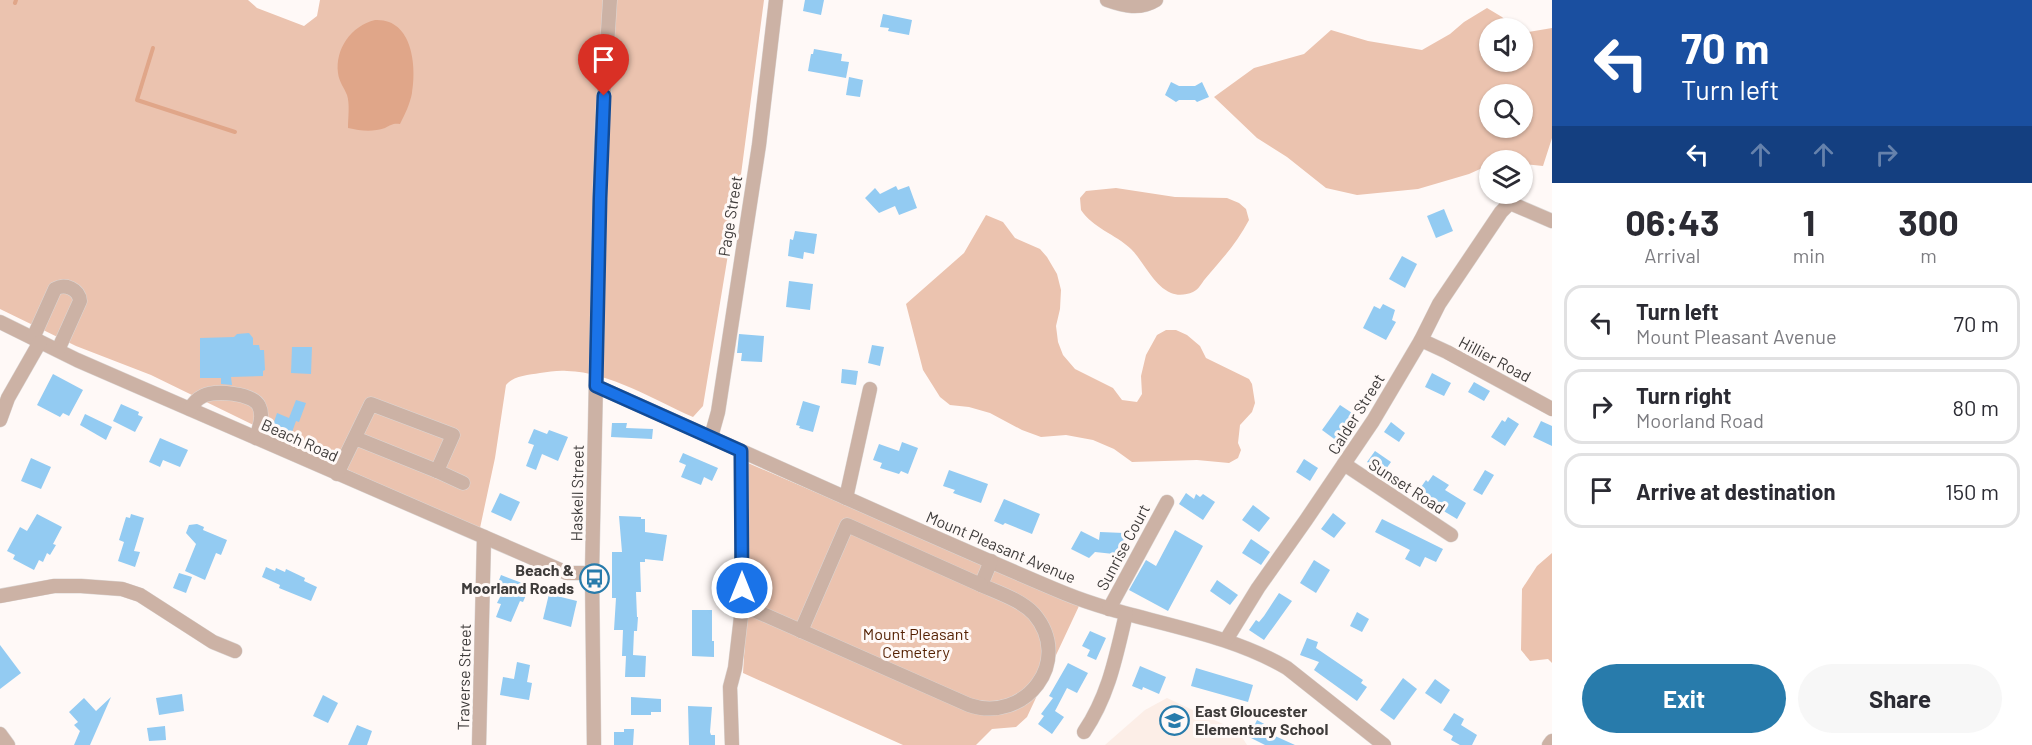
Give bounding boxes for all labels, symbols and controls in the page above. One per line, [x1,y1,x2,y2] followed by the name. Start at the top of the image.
[1479,18,1533,204] map controls
[1479,18,1533,72] button: sound
[1681,22,1769,72] text: 70 m
[1582,24,1660,102] icon: left
[578,34,629,96] pin
[587,43,620,76] icon: arrive
[1681,73,1779,105] text: Turn left
[1479,84,1533,138] button: search
[1681,138,1714,171] icon: left
[1744,138,1777,171] icon: ahead
[1807,138,1840,171] icon: ahead
[1870,138,1903,171] icon: right
[1479,150,1533,204] button: layers
[714,174,745,258] street label: Page Street
[1625,200,1719,243] text: 06:43
[1802,200,1815,243] text: 1
[1898,200,1959,243] text: 300
[1644,243,1700,267] text: Arrival
[1793,243,1825,267] text: min
[1920,243,1937,267] text: m
[1636,298,1719,324] text: Turn left
[1585,306,1618,339] icon: left
[1954,310,1999,336] text: 70 m
[1636,324,1837,348] text: Mount Pleasant Avenue
[1456,332,1535,385] street label: Hillier Road
[1323,370,1388,458] street label: Calder Street
[1636,382,1731,408] text: Turn right
[1585,390,1618,423] icon: right
[1953,394,1999,420] text: 80 m
[1636,408,1764,432] text: Moorland Road
[259,414,342,465] street label: Beach Road
[566,444,587,542] street label: Haskell Street
[1366,454,1449,517] street label: Sunset Road
[1585,474,1618,507] icon: arrive
[1636,478,1835,504] text: Arrive at destination
[1945,478,1999,504] text: 150 m
[1092,500,1153,593] street label: Sunrise Court
[924,506,1079,587] street label: Mount Pleasant Avenue
[710,556,774,620] position arrow
[461,560,574,597] place label: Beach & Moorland Roads
[579,563,611,595] bus stop icon: Beach & Moorland Roads
[453,623,474,731] street label: Traverse Street
[863,624,969,661] park label: Mount Pleasant Cemetery
[1582,664,1786,733] button: Exit
[1798,664,2002,733] button: Share
[1195,701,1329,738] place label: East Gloucester Elementary School
[1158,704,1190,736] school or university icon: East Gloucester Elementary School

